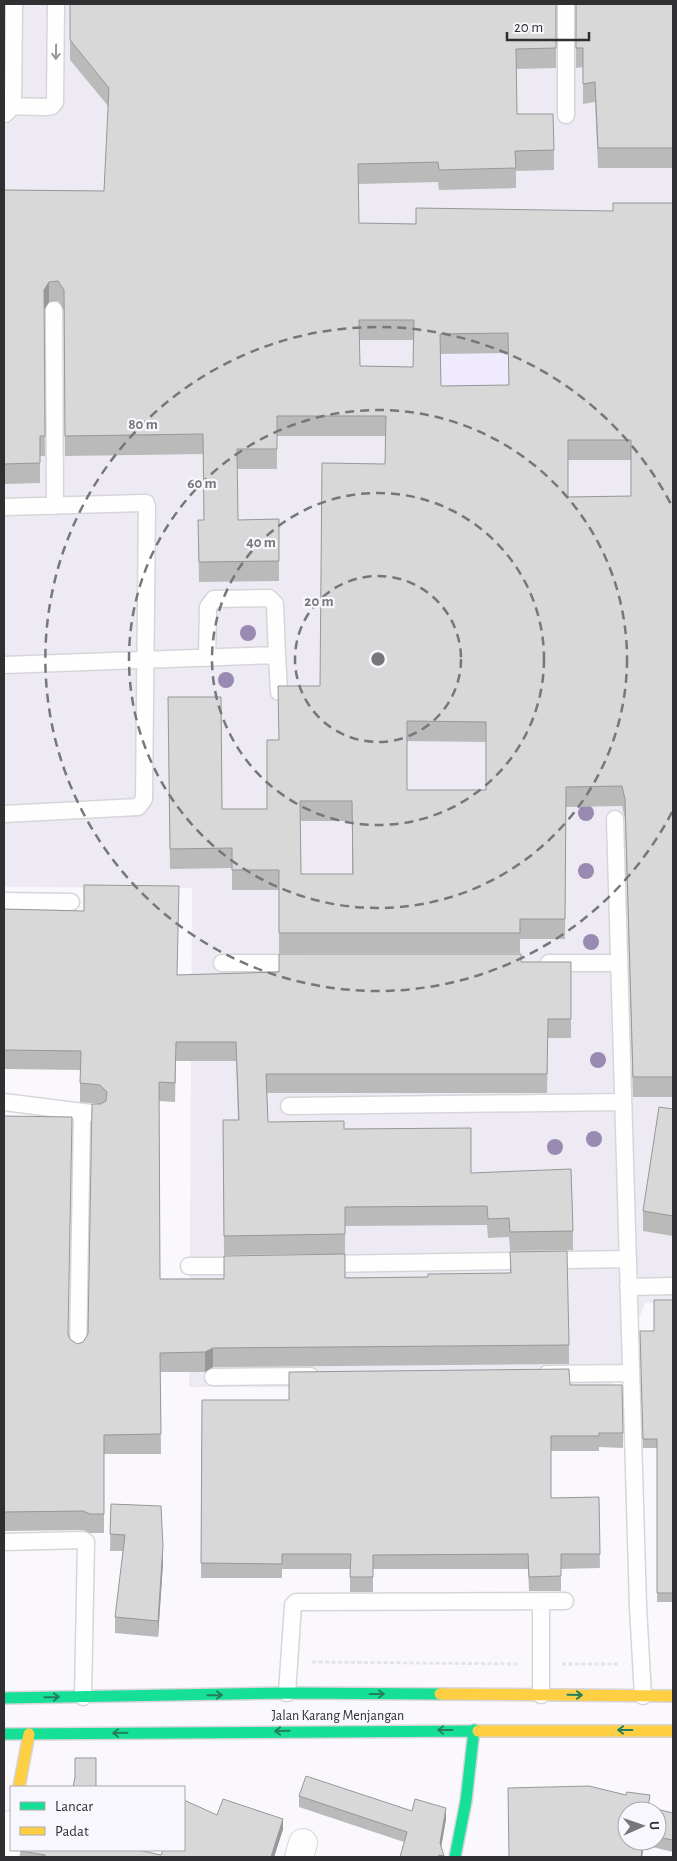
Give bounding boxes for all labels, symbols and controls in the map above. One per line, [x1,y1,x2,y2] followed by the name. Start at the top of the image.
[507,10,590,42] scale bar
[514,20,543,35] text: 20 m
[51,44,61,60] one-way arrow
[128,417,158,432] text: 80 m
[187,476,217,491] text: 60 m
[246,535,276,550] text: 40 m
[304,594,334,609] text: 20 m
[369,650,387,668] centre of rings
[369,1689,385,1699] one-way arrow
[207,1690,223,1699] one-way arrow
[566,1690,583,1700] one-way arrow
[44,1693,60,1702] one-way arrow
[272,1709,404,1723] street label: Jalan Karang Menjangan
[437,1725,453,1735] one-way arrow
[617,1725,633,1735] one-way arrow
[274,1726,290,1736] one-way arrow
[112,1728,128,1738] one-way arrow
[10,1786,185,1851] legend
[55,1799,93,1814] text: Lancar
[617,1801,667,1851] north arrow
[647,1821,661,1830] text: U
[55,1824,89,1839] text: Padat

